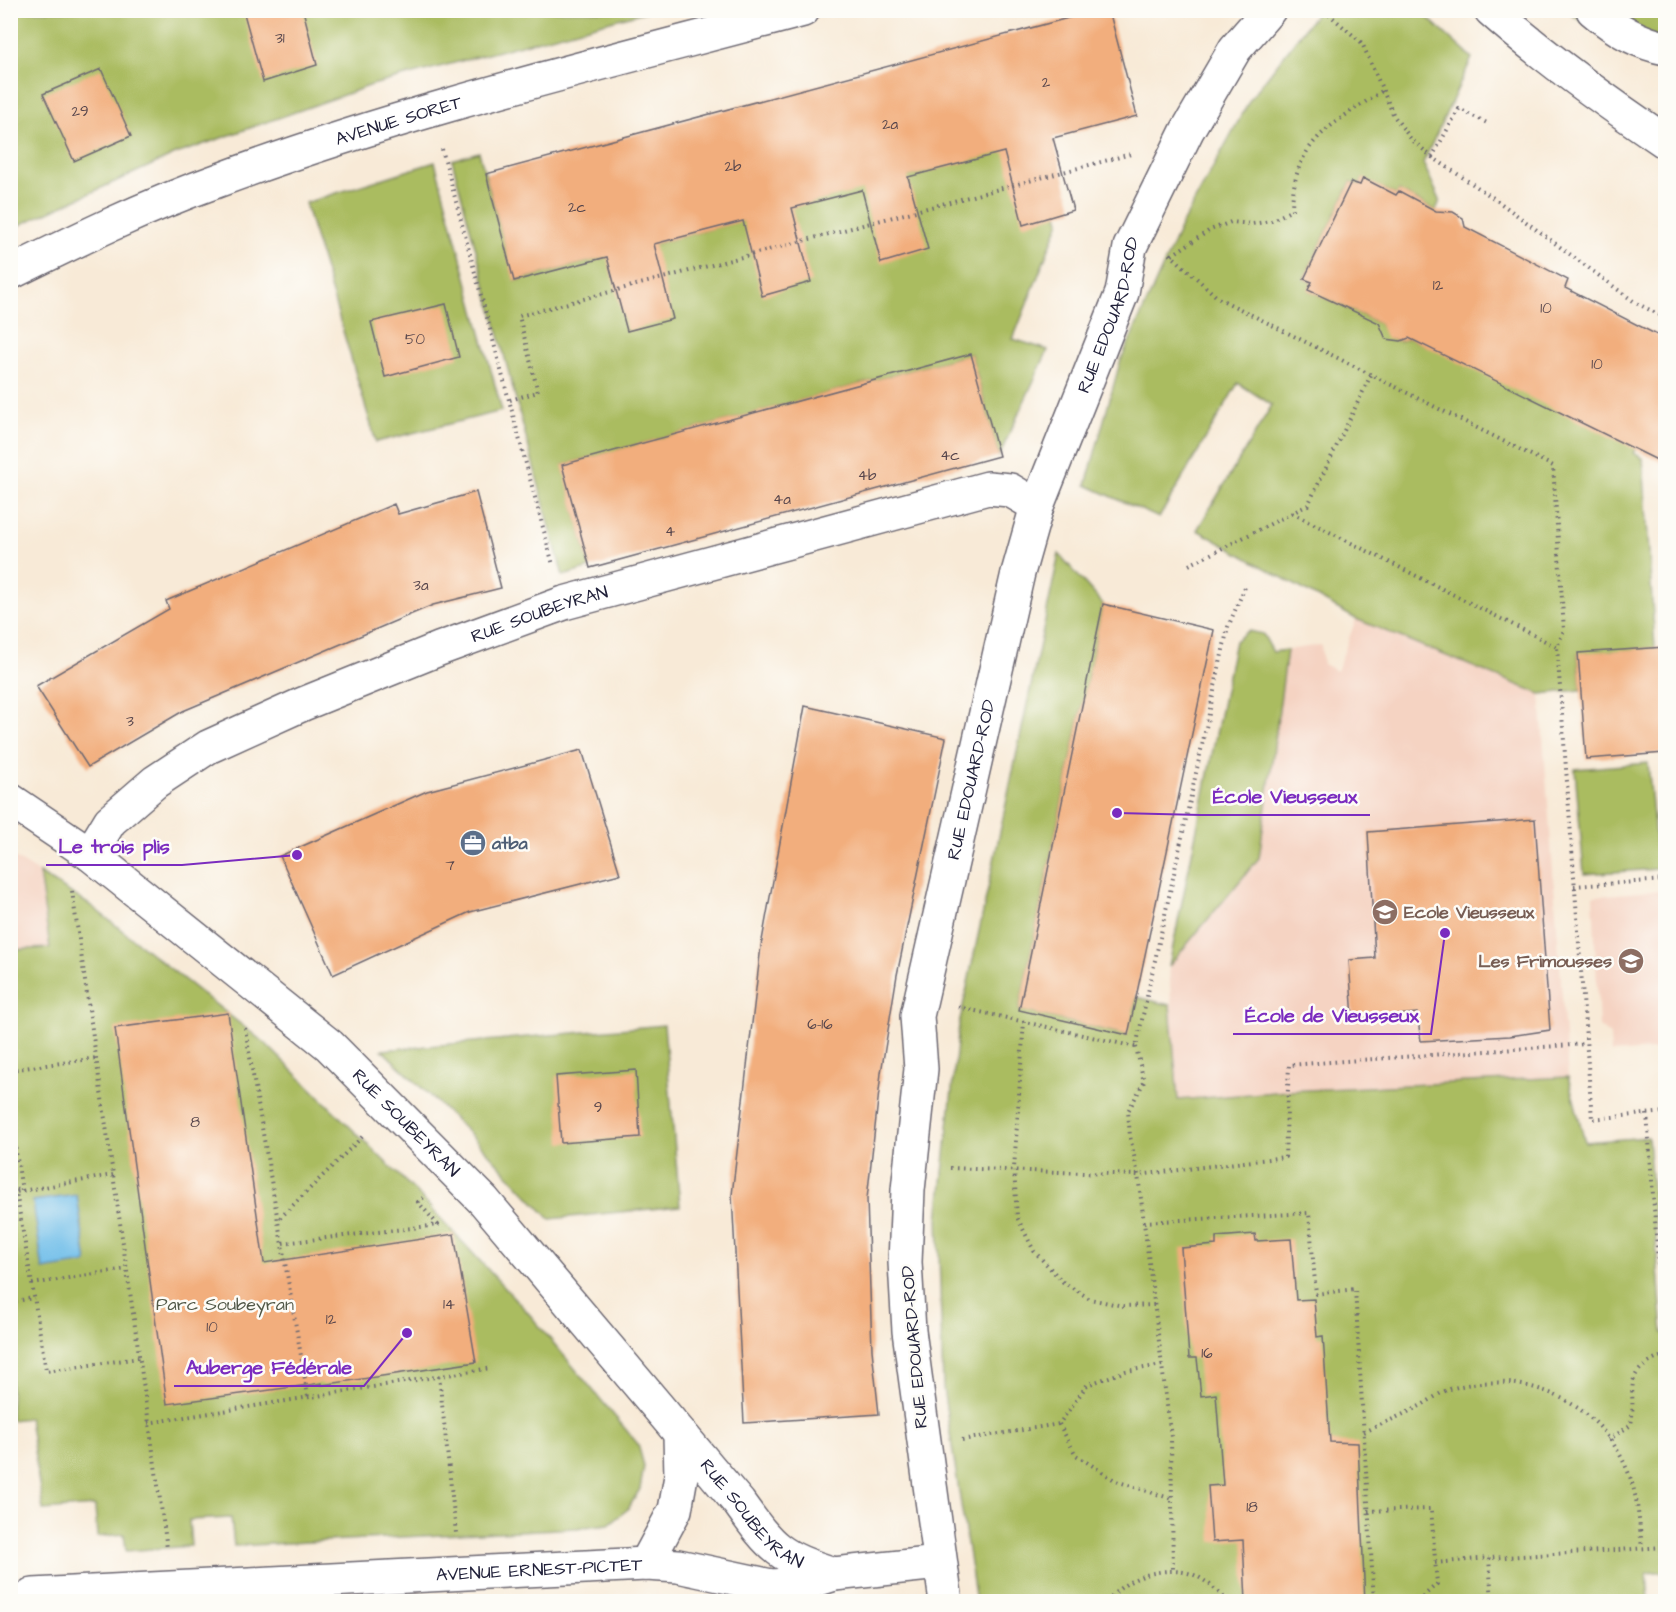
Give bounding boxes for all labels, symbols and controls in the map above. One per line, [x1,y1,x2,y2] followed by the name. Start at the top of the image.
[275,28,285,49] house number: 31
[1042,72,1051,93] house number: 2
[332,90,466,152] street label: AVENUE SORET
[71,101,89,122] house number: 29
[882,114,898,135] house number: 2a
[724,156,742,177] house number: 2b
[568,197,587,218] house number: 2c
[1071,232,1146,397] street label: RUE EDOUARD-ROD
[1433,275,1444,296] house number: 12
[1540,298,1552,319] house number: 10
[405,329,426,350] house number: 50
[1591,354,1603,375] house number: 10
[940,445,960,466] house number: 4c
[858,465,877,486] house number: 4b
[773,489,791,510] house number: 4a
[665,521,675,542] house number: 4
[413,575,429,596] house number: 3a
[467,580,611,649] street label: RUE SOUBEYRAN
[941,697,1002,862] street label: RUE EDOUARD-ROD
[126,711,134,732] house number: 3
[1201,777,1370,815] callout: École Vieusseux
[1213,783,1358,811] text: École Vieusseux
[46,827,182,865] callout: Le trois plis
[458,828,488,858] office icon: atba
[491,831,529,856] place label: atba
[58,833,170,861] text: Le trois plis
[445,855,455,876] house number: 7
[1370,897,1400,927] school or university icon: Ecole Vieusseux
[1404,900,1535,925] place label: Ecole Vieusseux
[1616,946,1646,976] school or university icon: Les Frimousses
[1478,949,1612,974] place label: Les Frimousses
[1233,996,1431,1034] callout: École de Vieusseux
[1245,1002,1419,1030] text: École de Vieusseux
[807,1014,833,1035] house number: 6-16
[346,1063,465,1183] street label: RUE SOUBEYRAN
[594,1097,602,1118] house number: 9
[190,1112,200,1133] house number: 8
[895,1264,934,1429] street label: RUE EDOUARD-ROD
[156,1292,294,1318] park label: Parc Soubeyran
[443,1294,455,1315] house number: 14
[326,1309,337,1330] house number: 12
[206,1317,218,1338] house number: 10
[1201,1343,1213,1364] house number: 16
[174,1348,364,1386] callout: Auberge Fédérale
[186,1354,352,1383] text: Auberge Fédérale
[694,1454,807,1575] street label: RUE SOUBEYRAN
[1246,1497,1258,1518] house number: 18
[435,1552,644,1588] street label: AVENUE ERNEST-PICTET

